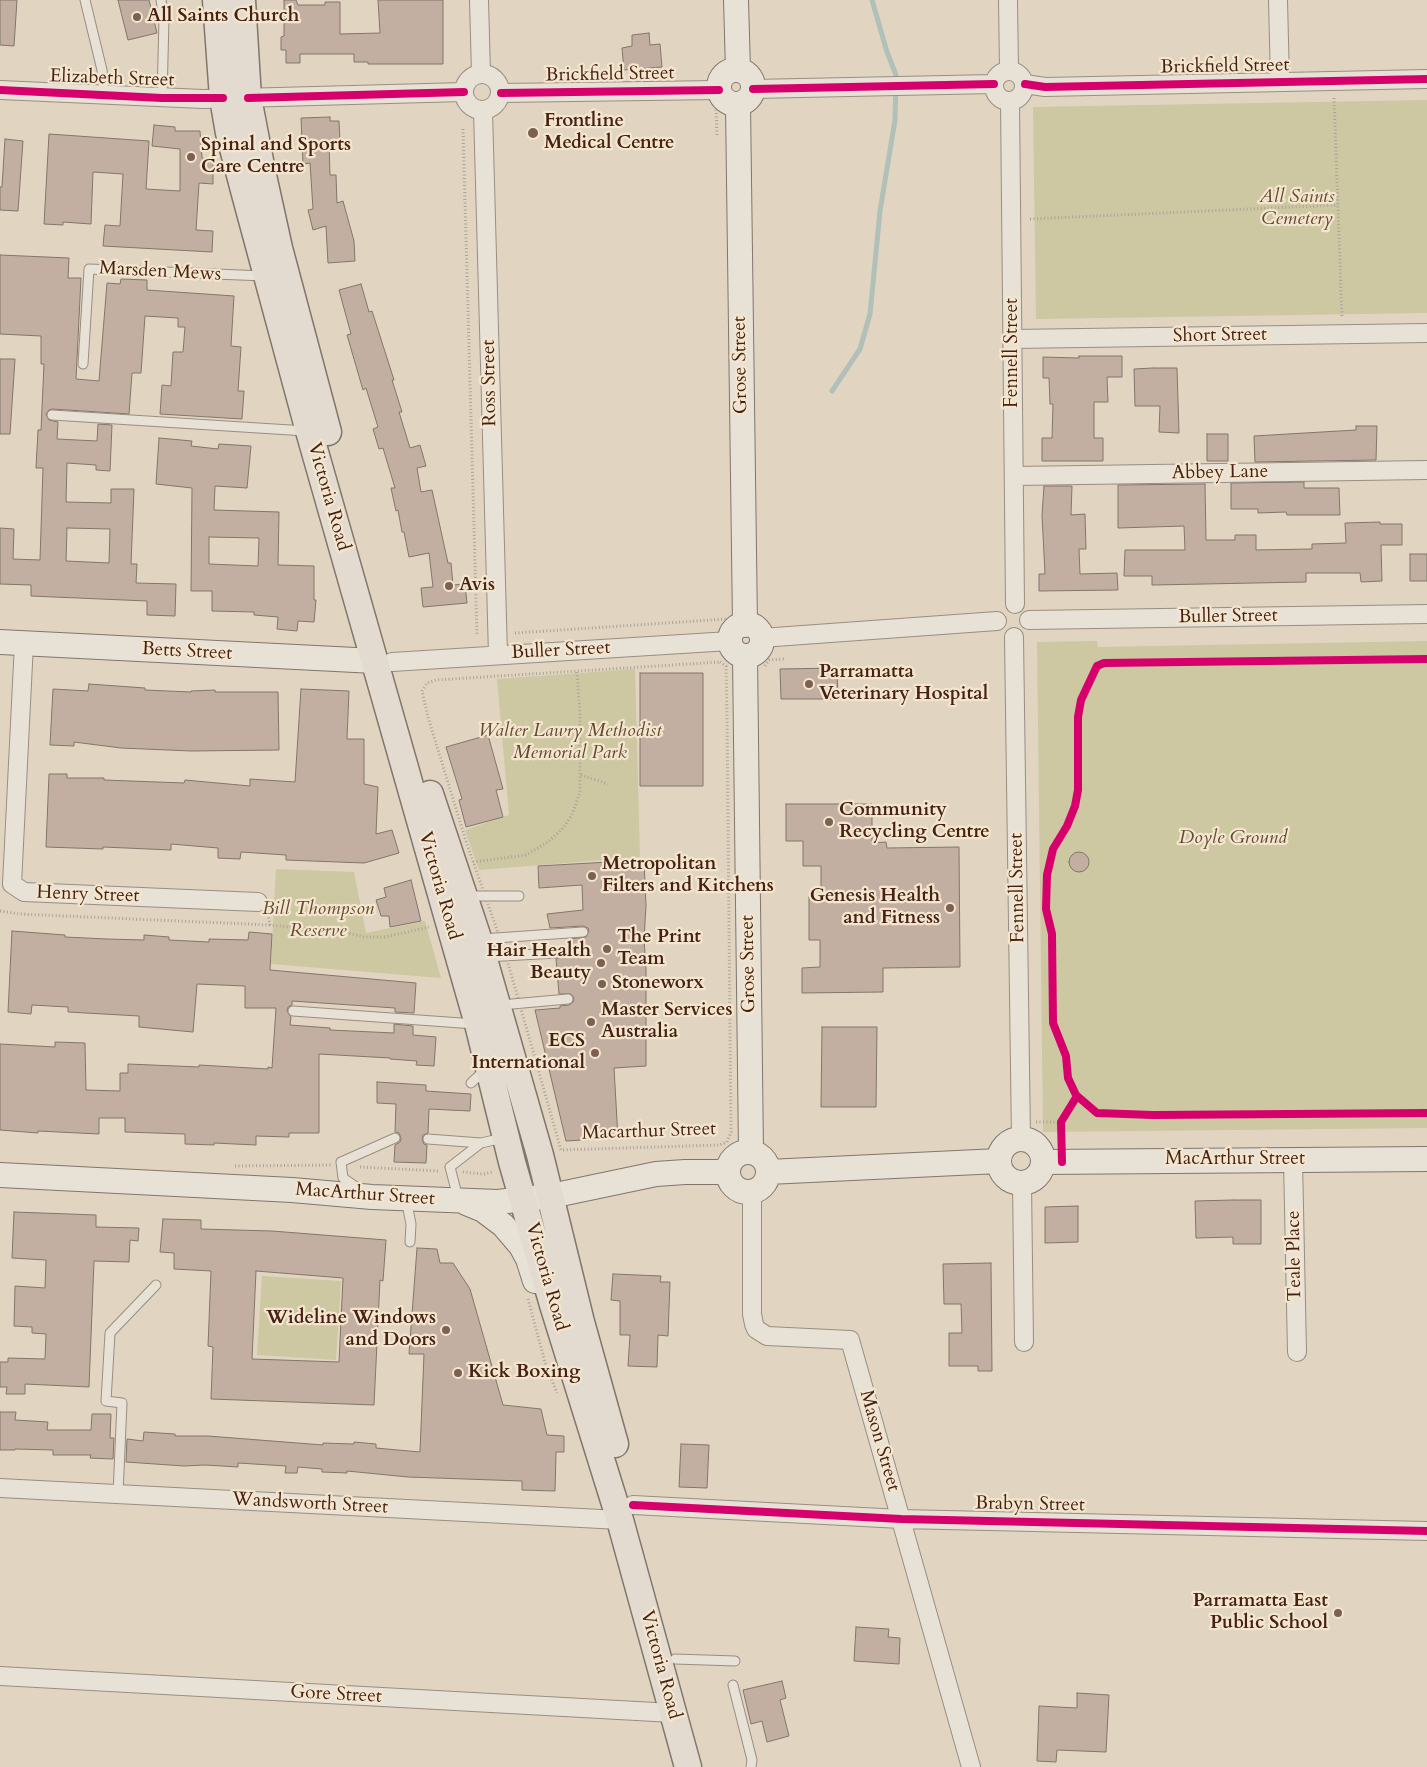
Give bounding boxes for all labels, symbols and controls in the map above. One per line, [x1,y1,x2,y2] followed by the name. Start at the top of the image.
[147,6,299,28] place label: All Saints Church
[131,11,143,23] marker: All Saints Church
[1160,54,1290,80] street label: Brickfield Street
[545,62,675,88] street label: Brickfield Street
[49,65,175,93] street label: Elizabeth Street
[544,111,675,155] place label: Frontline Medical Centre
[526,126,540,140] marker: Frontline Medical Centre
[201,135,351,179] place label: Spinal and Sports Care Centre
[185,151,197,163] marker: Spinal and Sports Care Centre
[1259,187,1335,231] park label: All Saints Cemetery
[98,257,222,287] street label: Marsden Mews
[1002,298,1024,408] street label: Fennell Street
[729,316,753,414] street label: Grose Street
[1173,324,1267,348] street label: Short Street
[478,339,502,427] street label: Ross Street
[302,440,354,554] street label: Victoria Road
[1171,461,1269,485] street label: Abbey Lane
[459,575,495,597] place label: Avis
[443,580,455,592] marker: Avis
[1178,605,1278,629] street label: Buller Street
[511,637,611,665] street label: Buller Street
[141,638,233,666] street label: Betts Street
[819,662,988,706] place label: Parramatta Veterinary Hospital
[803,678,815,690] marker: Parramatta Veterinary Hospital
[478,721,662,765] park label: Walter Lawry Methodist Memorial Park
[839,800,990,844] place label: Community Recycling Centre
[823,816,835,828] marker: Community Recycling Centre
[1179,828,1287,850] park label: Doyle Ground
[413,829,465,943] street label: Victoria Road
[1006,833,1030,943] street label: Fennell Street
[602,854,774,898] place label: Metropolitan Filters and Kitchens
[586,870,598,882] marker: Metropolitan Filters and Kitchens
[36,882,140,908] street label: Henry Street
[810,886,940,930] place label: Genesis Health and Fitness
[262,899,374,943] park label: Bill Thompson Reserve
[944,902,956,914] marker: Genesis Health and Fitness
[737,915,761,1013] street label: Grose Street
[617,927,701,971] place label: The Print Team
[486,941,591,985] place label: Hair Health Beauty
[601,943,613,955] marker: The Print Team
[595,957,607,969] marker: Hair Health Beauty
[612,973,704,995] place label: Stoneworx
[596,978,608,990] marker: Stoneworx
[601,1000,732,1044] place label: Master Services Australia
[585,1016,597,1028] marker: Master Services Australia
[471,1031,585,1075] place label: ECS International
[589,1047,601,1059] marker: ECS International
[581,1118,717,1146] street label: Macarthur Street
[1165,1149,1305,1171] street label: MacArthur Street
[294,1179,436,1211] street label: MacArthur Street
[1283,1210,1307,1302] street label: Teale Place
[520,1220,572,1334] street label: Victoria Road
[266,1308,436,1352] place label: Wideline Windows and Doors
[440,1324,452,1336] marker: Wideline Windows and Doors
[468,1362,580,1384] place label: Kick Boxing
[452,1367,464,1379] marker: Kick Boxing
[854,1388,904,1494] street label: Mason Street
[231,1489,389,1519] street label: Wandsworth Street
[975,1493,1085,1517] street label: Brabyn Street
[1193,1591,1328,1635] place label: Parramatta East Public School
[1332,1607,1344,1619] marker: Parramatta East Public School
[635,1608,685,1722] street label: Victoria Road
[290,1681,382,1709] street label: Gore Street

